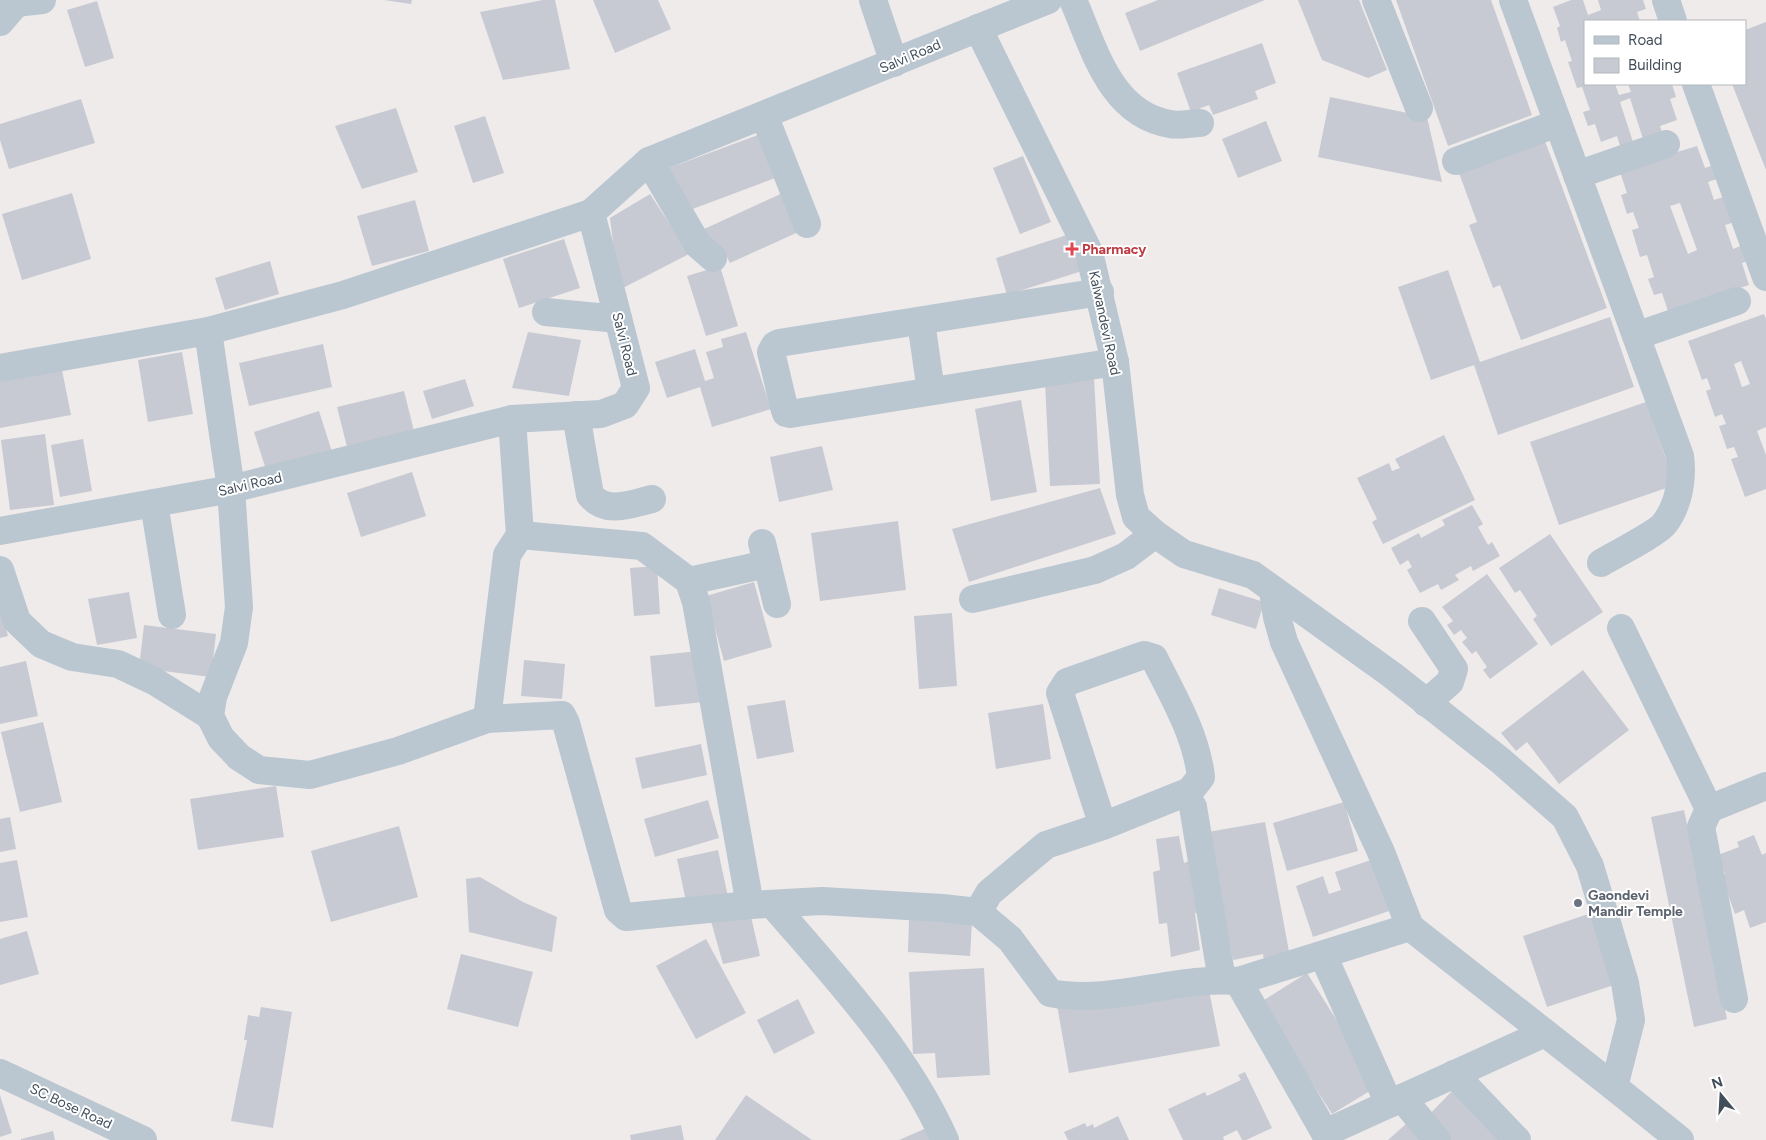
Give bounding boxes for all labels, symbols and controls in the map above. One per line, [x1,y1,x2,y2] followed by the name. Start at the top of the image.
[1584,20,1746,85] legend
[1628,31,1663,49] text: Road
[877,36,943,77] street label: Salvi Road
[1628,56,1682,74] text: Building
[1082,241,1147,258] place label: Pharmacy
[1066,243,1078,255] marker: Pharmacy
[1085,269,1124,377] street label: Kalwandevi Road
[608,311,641,378] street label: Salvi Road
[217,469,284,500] street label: Salvi Road
[1588,887,1683,920] place label: Gaondevi Mandir Temple
[1572,897,1584,909] marker: Gaondevi Mandir Temple
[1696,1070,1746,1120] north arrow
[1709,1073,1725,1093] text: N
[27,1080,115,1133] street label: SC Bose Road

